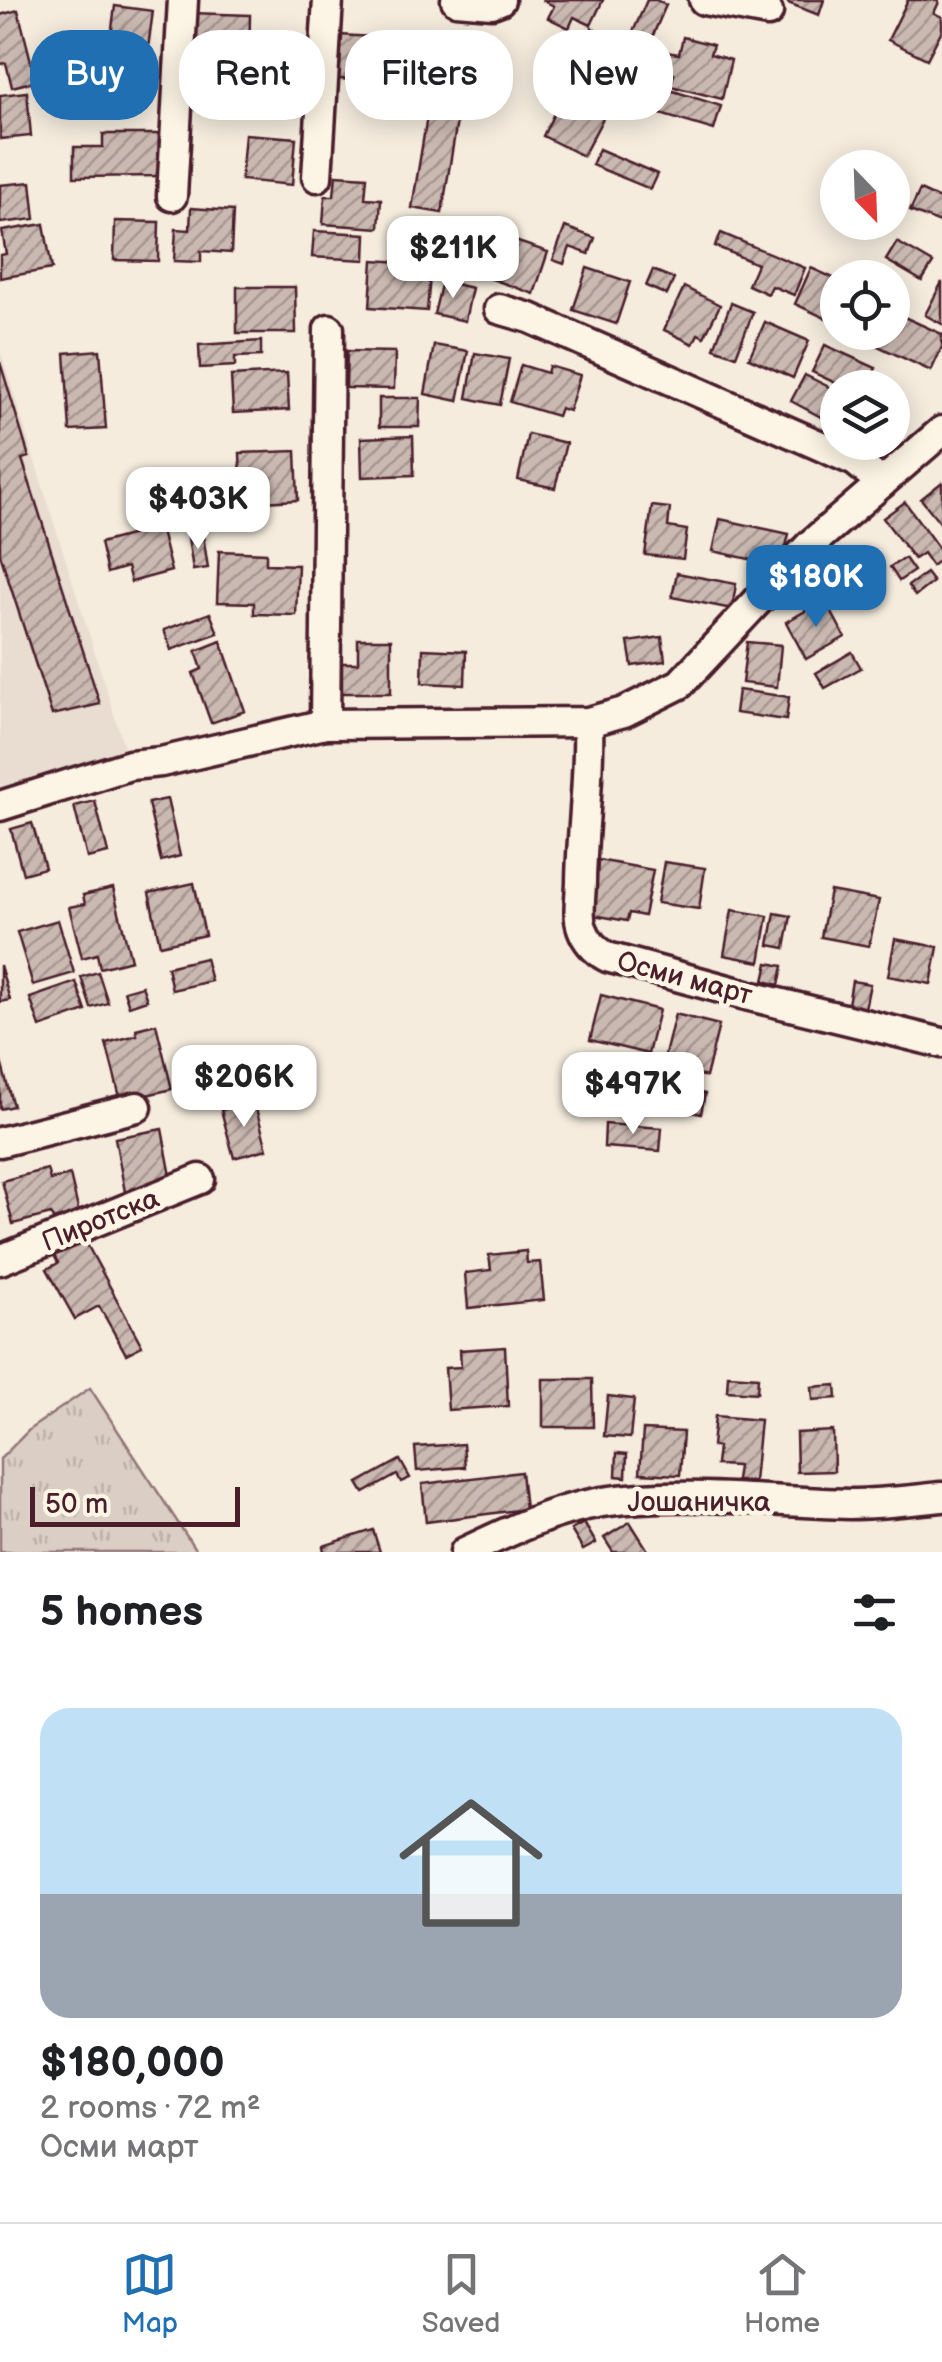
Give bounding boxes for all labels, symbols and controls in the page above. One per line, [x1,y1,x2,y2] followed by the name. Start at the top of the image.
[30,30,159,120] chip: Buy
[179,30,325,120] chip: Rent
[345,30,513,120] chip: Filters
[533,30,673,120] chip: New
[820,150,910,240] north arrow
[820,150,910,460] map controls
[383,216,523,301] pin: $211K
[409,229,497,268] text: $211K
[820,260,910,350] button: locate
[820,370,910,460] button: layers
[128,467,268,552] pin: $403K
[148,480,248,519] text: $403K
[746,545,886,630] pin: $180K
[768,558,864,597] text: $180K
[613,945,756,1012] street label: Осми март
[174,1045,314,1130] pin: $206K
[563,1052,703,1137] pin: $497K
[194,1058,294,1097] text: $206K
[584,1065,682,1104] text: $497K
[37,1182,164,1259] street label: Пиротска
[30,1482,240,1526] scale bar
[628,1486,771,1519] street label: Јошаничка
[45,1488,108,1521] text: 50 m
[847,1585,902,1640] icon: filters
[40,1587,203,1638] text: 5 homes
[381,1773,561,1953] icon: home
[40,2038,225,2089] text: $180,000
[40,2089,261,2128] text: 2 rooms · 72 m²
[40,2128,199,2167] text: Осми март
[122,2247,178,2340] tab: Map
[422,2247,500,2340] tab: Saved
[744,2247,820,2340] tab: Home

